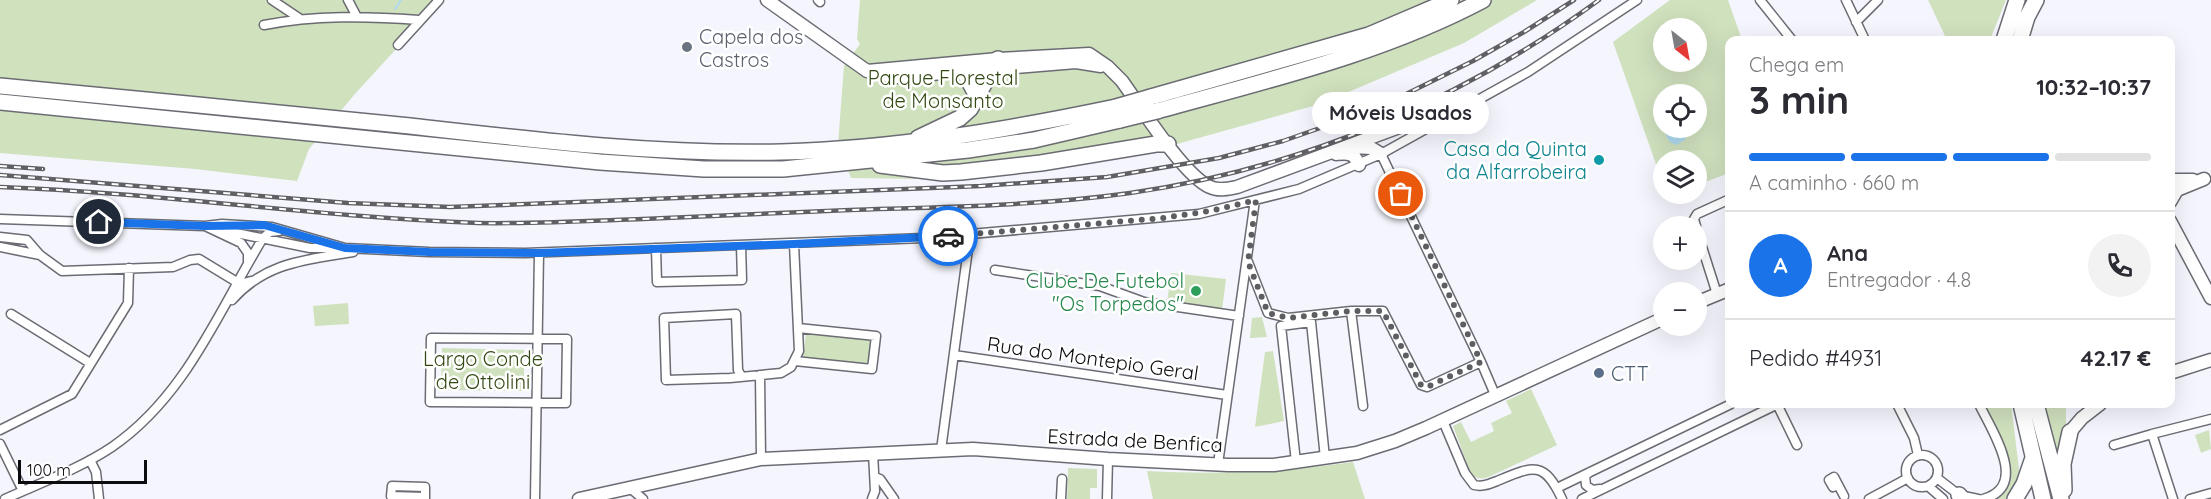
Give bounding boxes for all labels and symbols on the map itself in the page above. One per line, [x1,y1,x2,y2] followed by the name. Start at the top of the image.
[1653,18,1707,72] north arrow
[699,24,803,72] place label: Capela dos Castros
[680,40,694,54] marker: Capela dos Castros
[868,65,1018,113] park label: Parque Florestal de Monsanto
[1312,92,1490,134] callout: Móveis Usados
[1443,136,1587,184] place label: Casa da Quinta da Alfarrobeira
[1592,153,1606,167] marker: Casa da Quinta da Alfarrobeira
[1375,168,1426,219] pin
[73,196,124,247] pin
[918,206,978,266] courier
[1026,268,1184,316] place label: Clube De Futebol "Os Torpedos"
[1189,284,1203,298] marker: Clube De Futebol "Os Torpedos"
[986,331,1200,385] street label: Rua do Montepio Geral
[423,346,543,394] park label: Largo Conde de Ottolini
[1611,361,1649,386] place label: CTT
[1592,366,1606,380] marker: CTT
[1047,423,1223,457] street label: Estrada de Benfica
[18,457,147,484] scale bar

